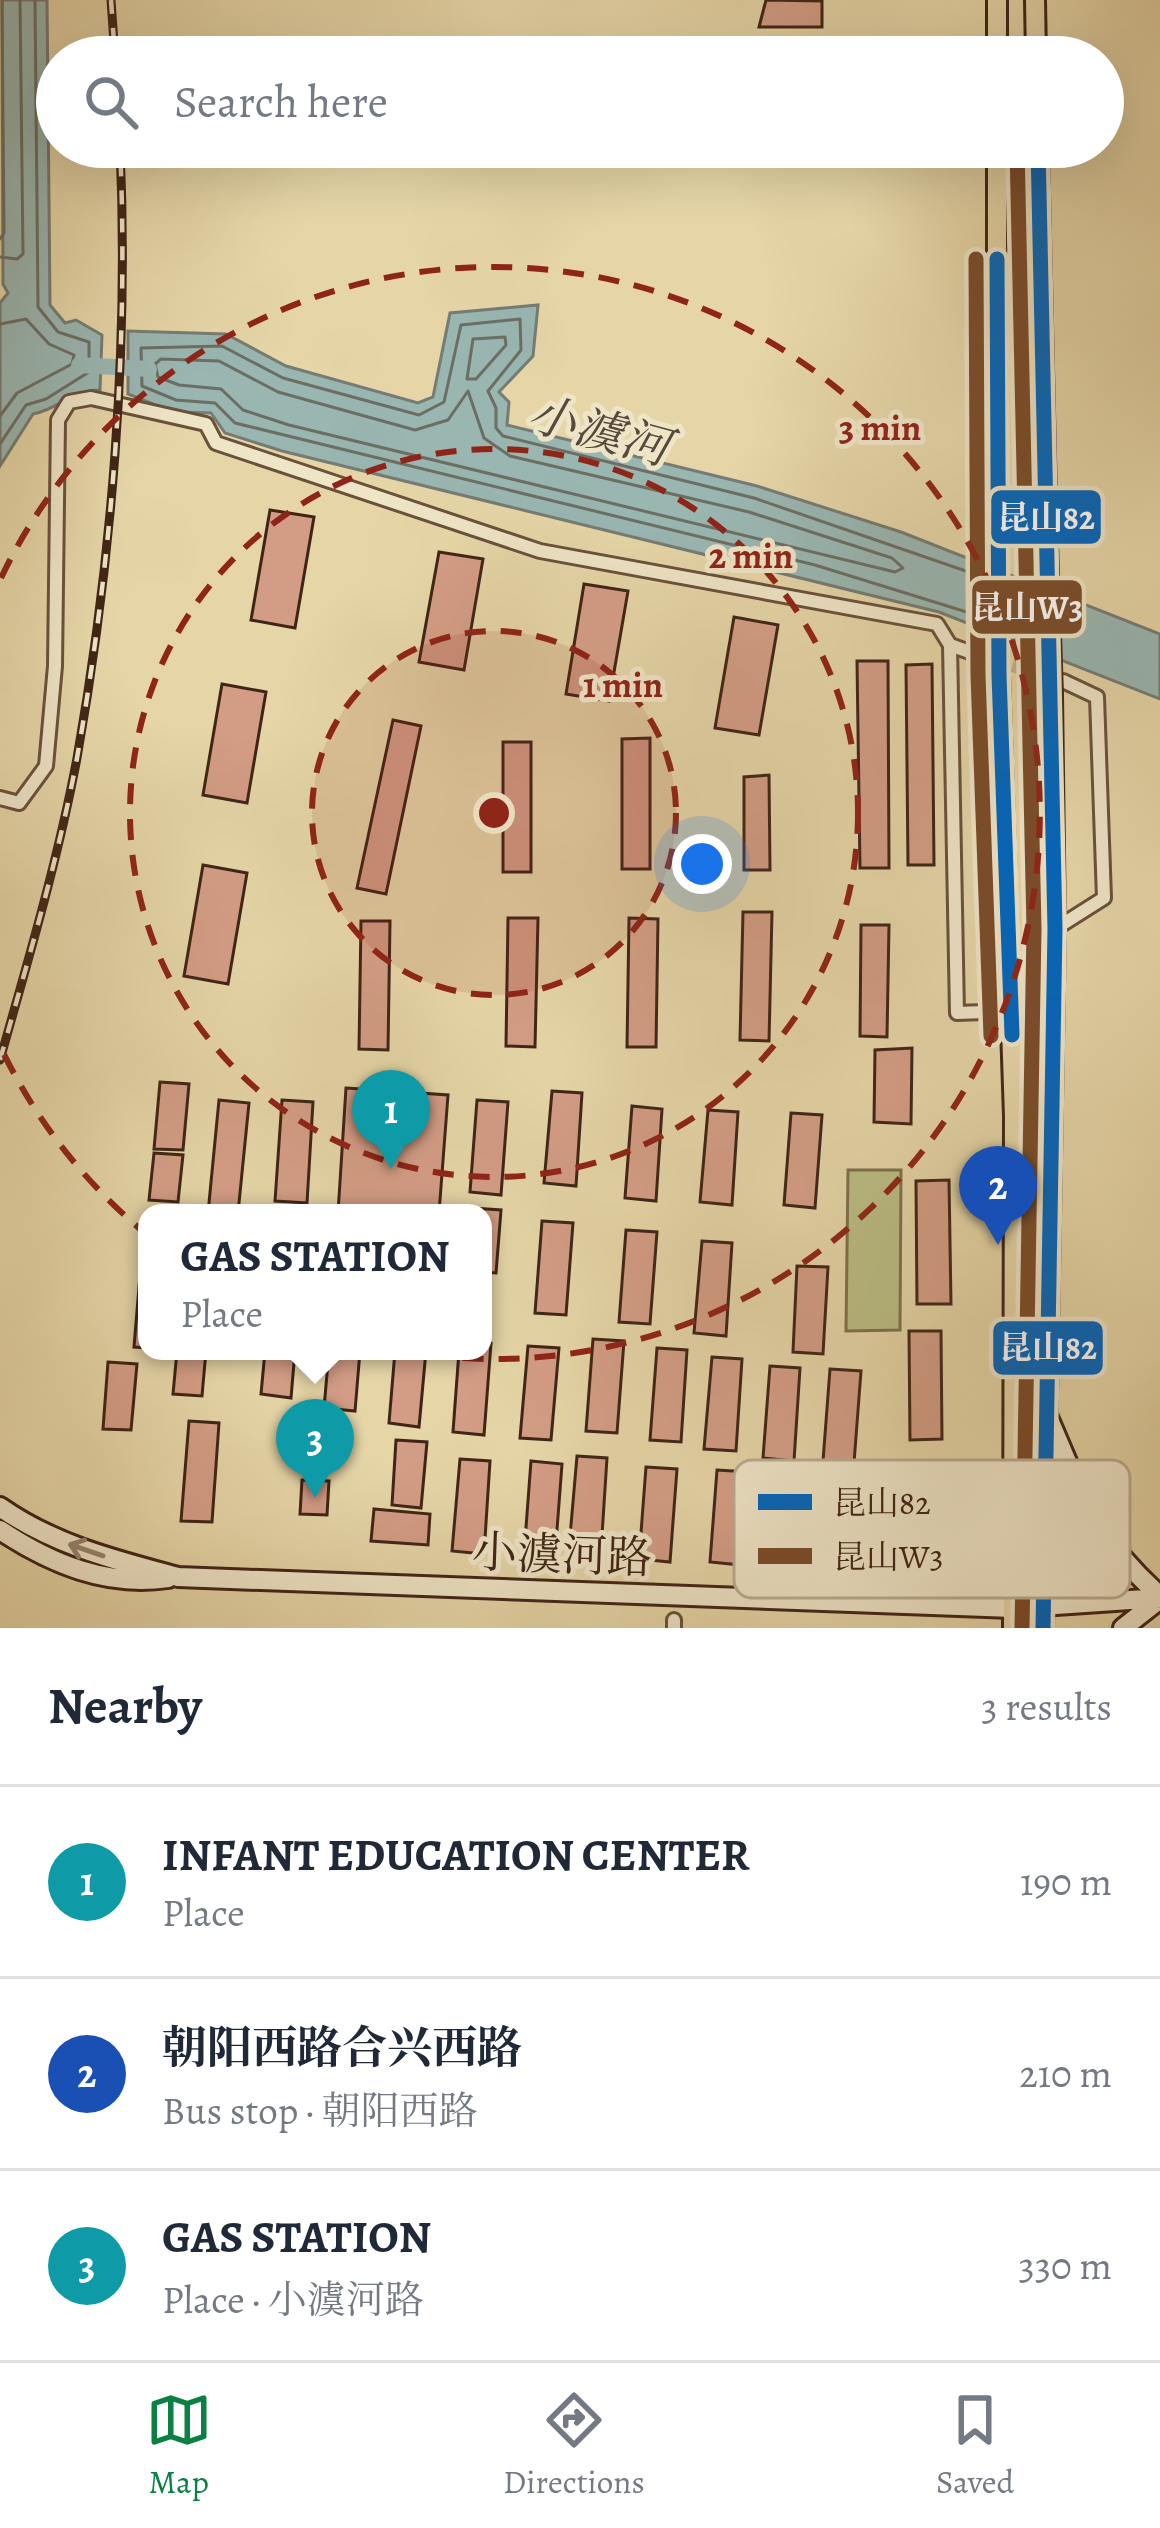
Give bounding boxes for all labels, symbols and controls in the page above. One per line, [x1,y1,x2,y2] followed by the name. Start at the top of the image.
[36,36,1124,168] search box
[78,69,144,135] icon: search
[174,71,388,133] text: Search here
[521,380,685,484] water label: 小澞河
[839,403,921,452] text: 3 min
[989,488,1103,546] line badge: 昆山82
[997,495,1095,540] text: 昆山82
[709,531,793,580] text: 2 min
[970,578,1084,636] line badge: 昆山W3
[971,585,1083,630] text: 昆山W3
[583,660,663,709] text: 1 min
[473,792,515,834] centre of rings
[672,834,732,894] your location
[352,1070,430,1169] pin: 1
[959,1146,1037,1245] pin: 2
[138,1204,492,1360] popup
[180,1225,450,1287] text: GAS STATION
[180,1287,263,1340] text: Place
[991,1319,1105,1377] line badge: 昆山82
[999,1325,1097,1370] text: 昆山82
[276,1399,354,1498] pin: 3
[734,1460,1130,1598] legend
[833,1480,931,1525] text: 昆山82
[471,1521,653,1589] street label: 小澞河路
[833,1534,943,1579] text: 昆山W3
[68,1538,105,1559] one-way arrow
[48,1671,202,1741] text: Nearby
[981,1680,1112,1733] text: 3 results
[162,1824,750,1886] text: INFANT EDUCATION CENTER
[80,1855,94,1908] text: 1
[1020,1855,1112,1908] text: 190 m
[162,1886,245,1939] text: Place
[162,2017,522,2079] text: 朝阳西路合兴西路
[78,2047,96,2100] text: 2
[1019,2047,1112,2100] text: 210 m
[162,2084,478,2137] text: Bus stop · 朝阳西路
[162,2206,431,2268] text: GAS STATION
[79,2239,95,2292] text: 3
[1019,2239,1112,2292] text: 330 m
[162,2273,424,2326] text: Place · 小澞河路
[146,2387,212,2504] tab: Map
[503,2387,645,2504] tab: Directions
[936,2387,1014,2504] tab: Saved

